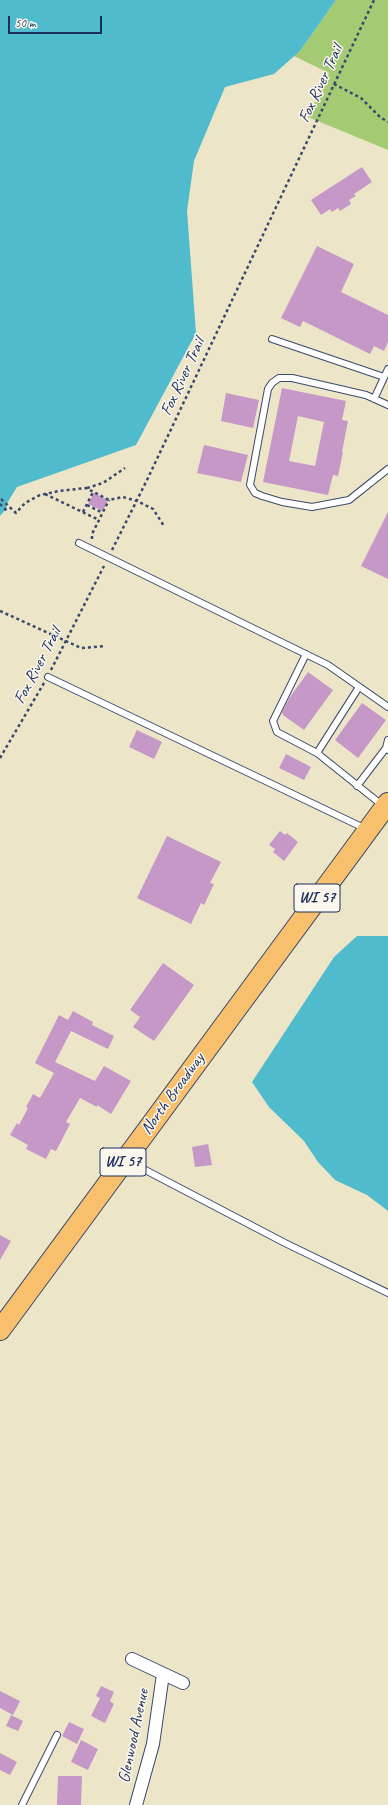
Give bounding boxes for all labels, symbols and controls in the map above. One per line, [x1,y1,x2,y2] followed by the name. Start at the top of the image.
[10,8,104,34] scale bar
[15,15,35,31] text: 50 m
[294,42,348,126] street label: Fox River Trail
[156,335,210,419] street label: Fox River Trail
[9,625,67,707] street label: Fox River Trail
[294,884,340,912] road number: WI 57
[137,1049,209,1139] street label: North Broadway
[100,1148,146,1176] road number: WI 57
[114,1687,154,1785] street label: Glenwood Avenue

